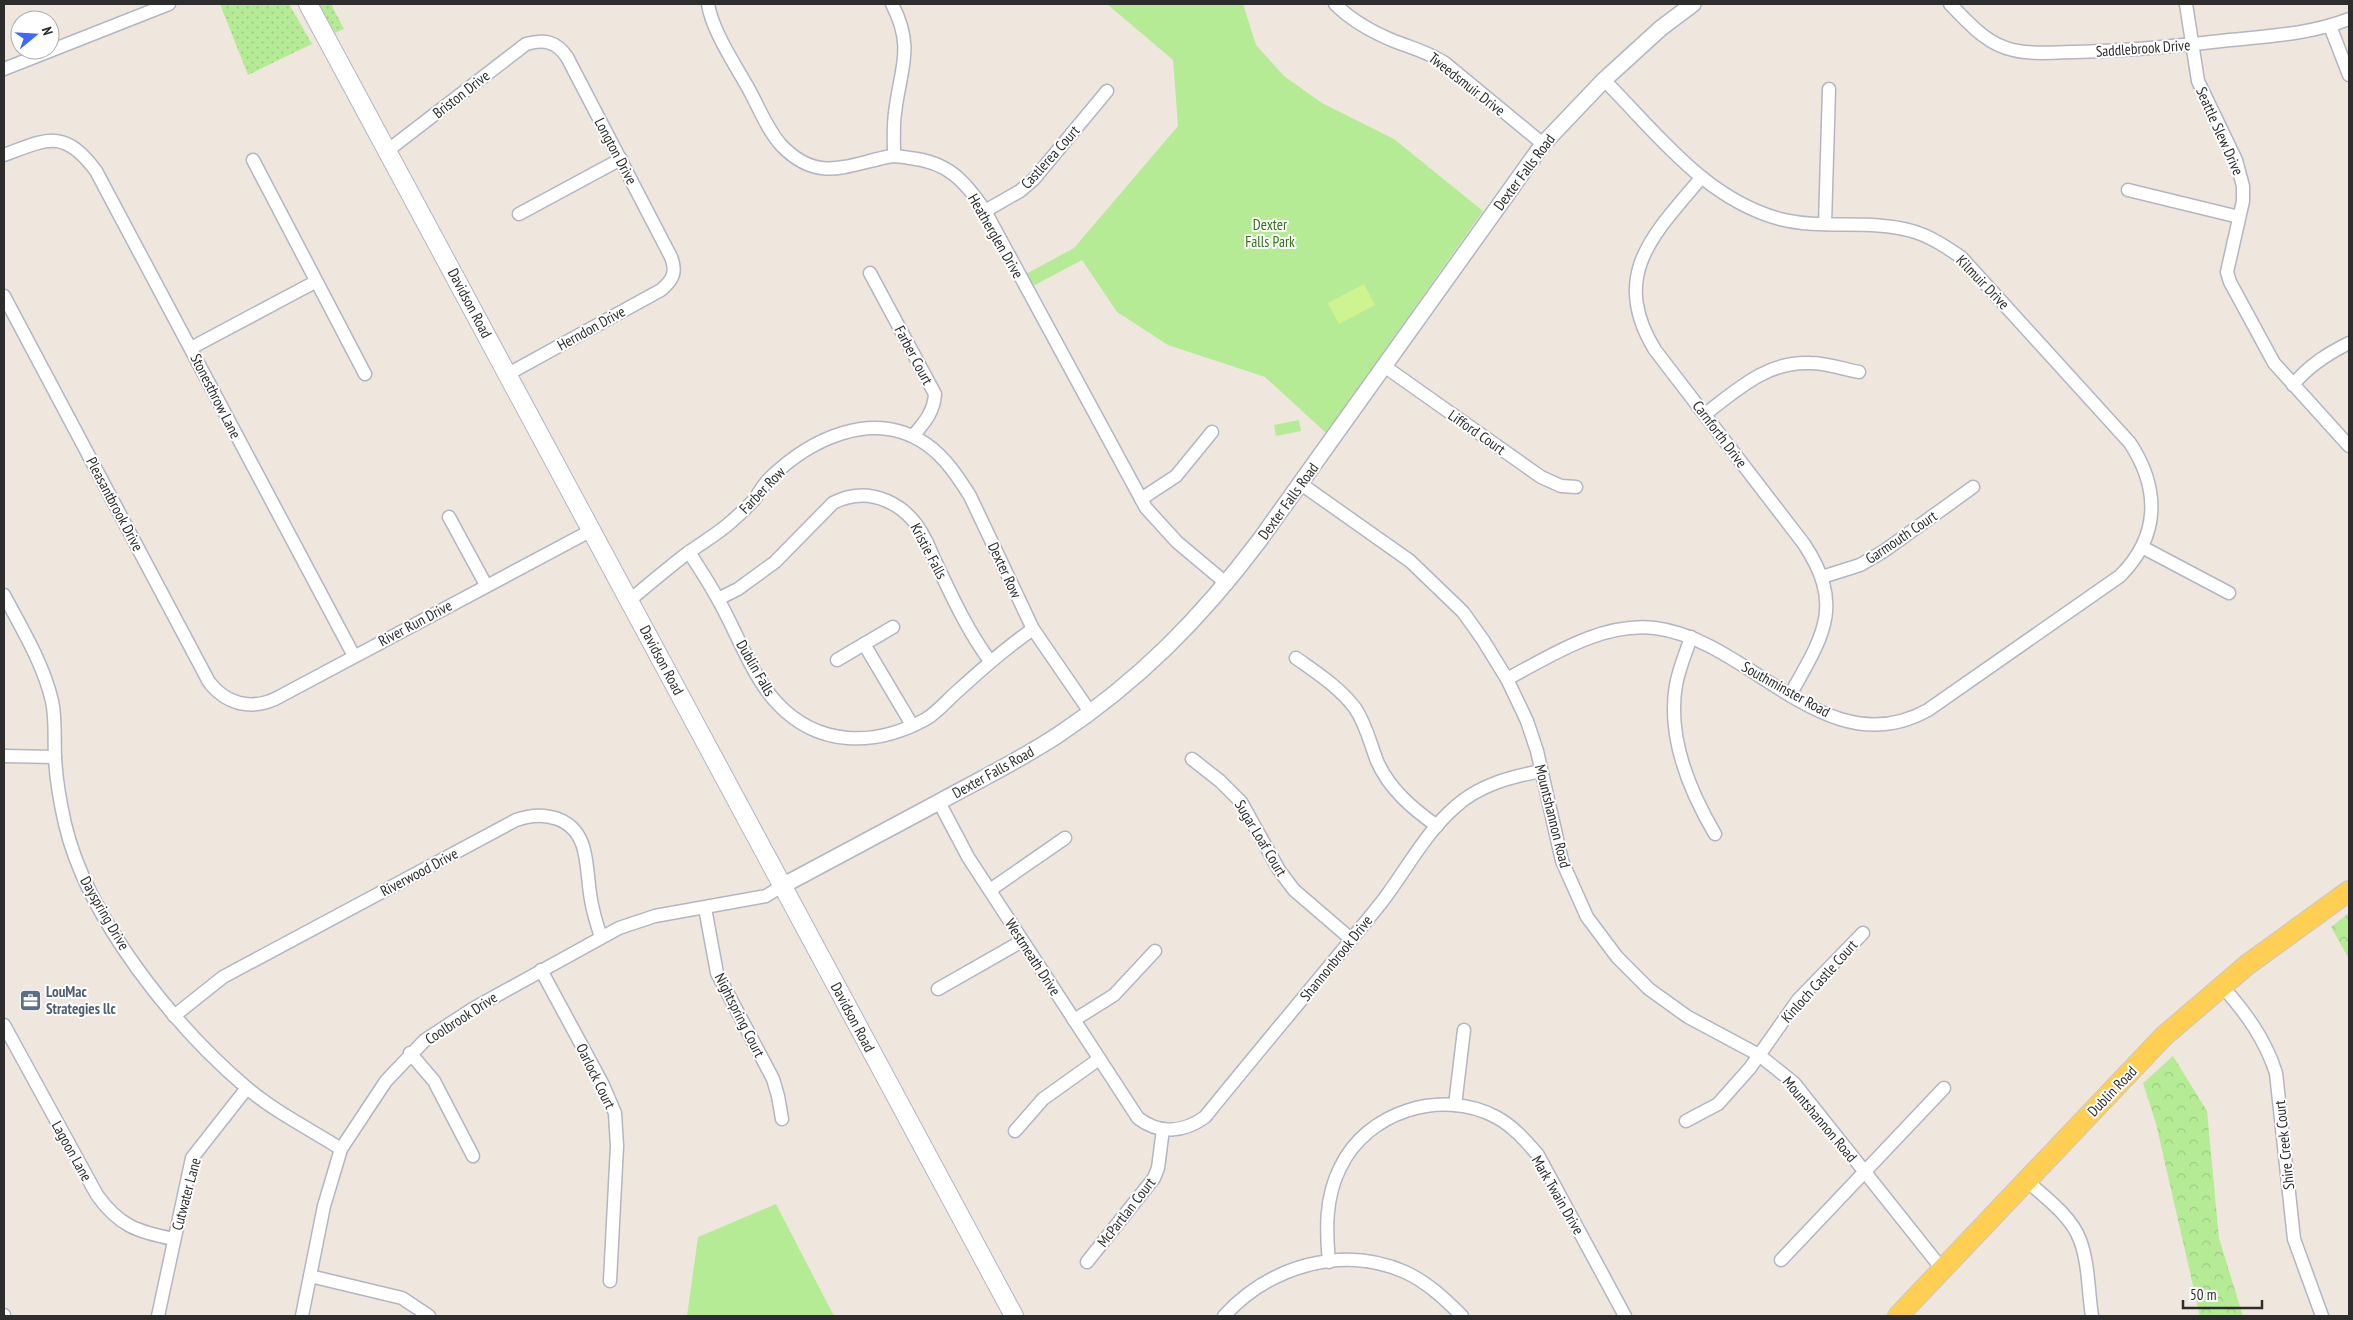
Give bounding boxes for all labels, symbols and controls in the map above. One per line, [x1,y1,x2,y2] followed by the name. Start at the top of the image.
[10,10,60,60] north arrow
[38,25,57,37] text: N
[2095,35,2191,61] street label: Saddlebrook Drive
[1425,48,1509,120] street label: Tweedsmuir Drive
[429,66,493,122] street label: Briston Drive
[2192,84,2248,178] street label: Seattle Slew Drive
[591,114,641,188] street label: Longton Drive
[1016,121,1084,193] street label: Castlerea Court
[1489,130,1559,214] street label: Dexter Falls Road
[964,190,1028,282] street label: Heatherglen Drive
[1245,215,1295,251] park label: Dexter Falls Park
[1952,251,2014,313] street label: Kilmuir Drive
[444,265,496,341] street label: Davidson Road
[554,302,628,354] street label: Herndon Drive
[891,322,937,388] street label: Farber Court
[187,350,245,442] street label: Stonesthrow Lane
[1689,397,1751,471] street label: Carnforth Drive
[1445,405,1509,459] street label: Lifford Court
[82,454,148,554] street label: Pleasantbrook Drive
[1254,459,1322,543] street label: Dexter Falls Road
[735,462,789,518] street label: Farber Row
[1862,506,1940,568] street label: Garmouth Court
[906,520,952,582] street label: Kristie Falls
[984,539,1026,601] street label: Dexter Row
[375,596,455,650] street label: River Run Drive
[636,622,688,698] street label: Davidson Road
[732,637,780,699] street label: Dublin Falls
[1739,657,1833,721] street label: Southminster Road
[949,742,1037,802] street label: Dexter Falls Road
[1531,762,1575,870] street label: Mountshannon Road
[1231,796,1291,880] street label: Sugar Loaf Court
[377,844,461,900] street label: Riverwood Drive
[76,873,134,953] street label: Dayspring Drive
[1296,911,1376,1005] street label: Shannonbrook Drive
[1001,915,1065,999] street label: Westmeath Drive
[1777,936,1861,1026] street label: Kinloch Castle Court
[711,970,769,1060] street label: Nightspring Court
[827,979,879,1055] street label: Davidson Road
[46,982,116,1018] place label: LouMac Strategies llc
[18,988,42,1012] office icon: LouMac Strategies llc
[421,988,501,1048] street label: Coolbrook Drive
[572,1040,620,1112] street label: Oarlock Court
[2083,1062,2141,1120] street label: Dublin Road
[1779,1072,1861,1166] street label: Mountshannon Road
[2270,1100,2298,1190] street label: Shire Creek Court
[48,1118,96,1184] street label: Lagoon Lane
[1528,1152,1588,1238] street label: Mark Twain Drive
[167,1156,205,1232] street label: Cutwater Lane
[1093,1173,1159,1251] street label: McPartlan Court
[2183,1278,2262,1310] scale bar
[2190,1285,2216,1304] text: 50 m

